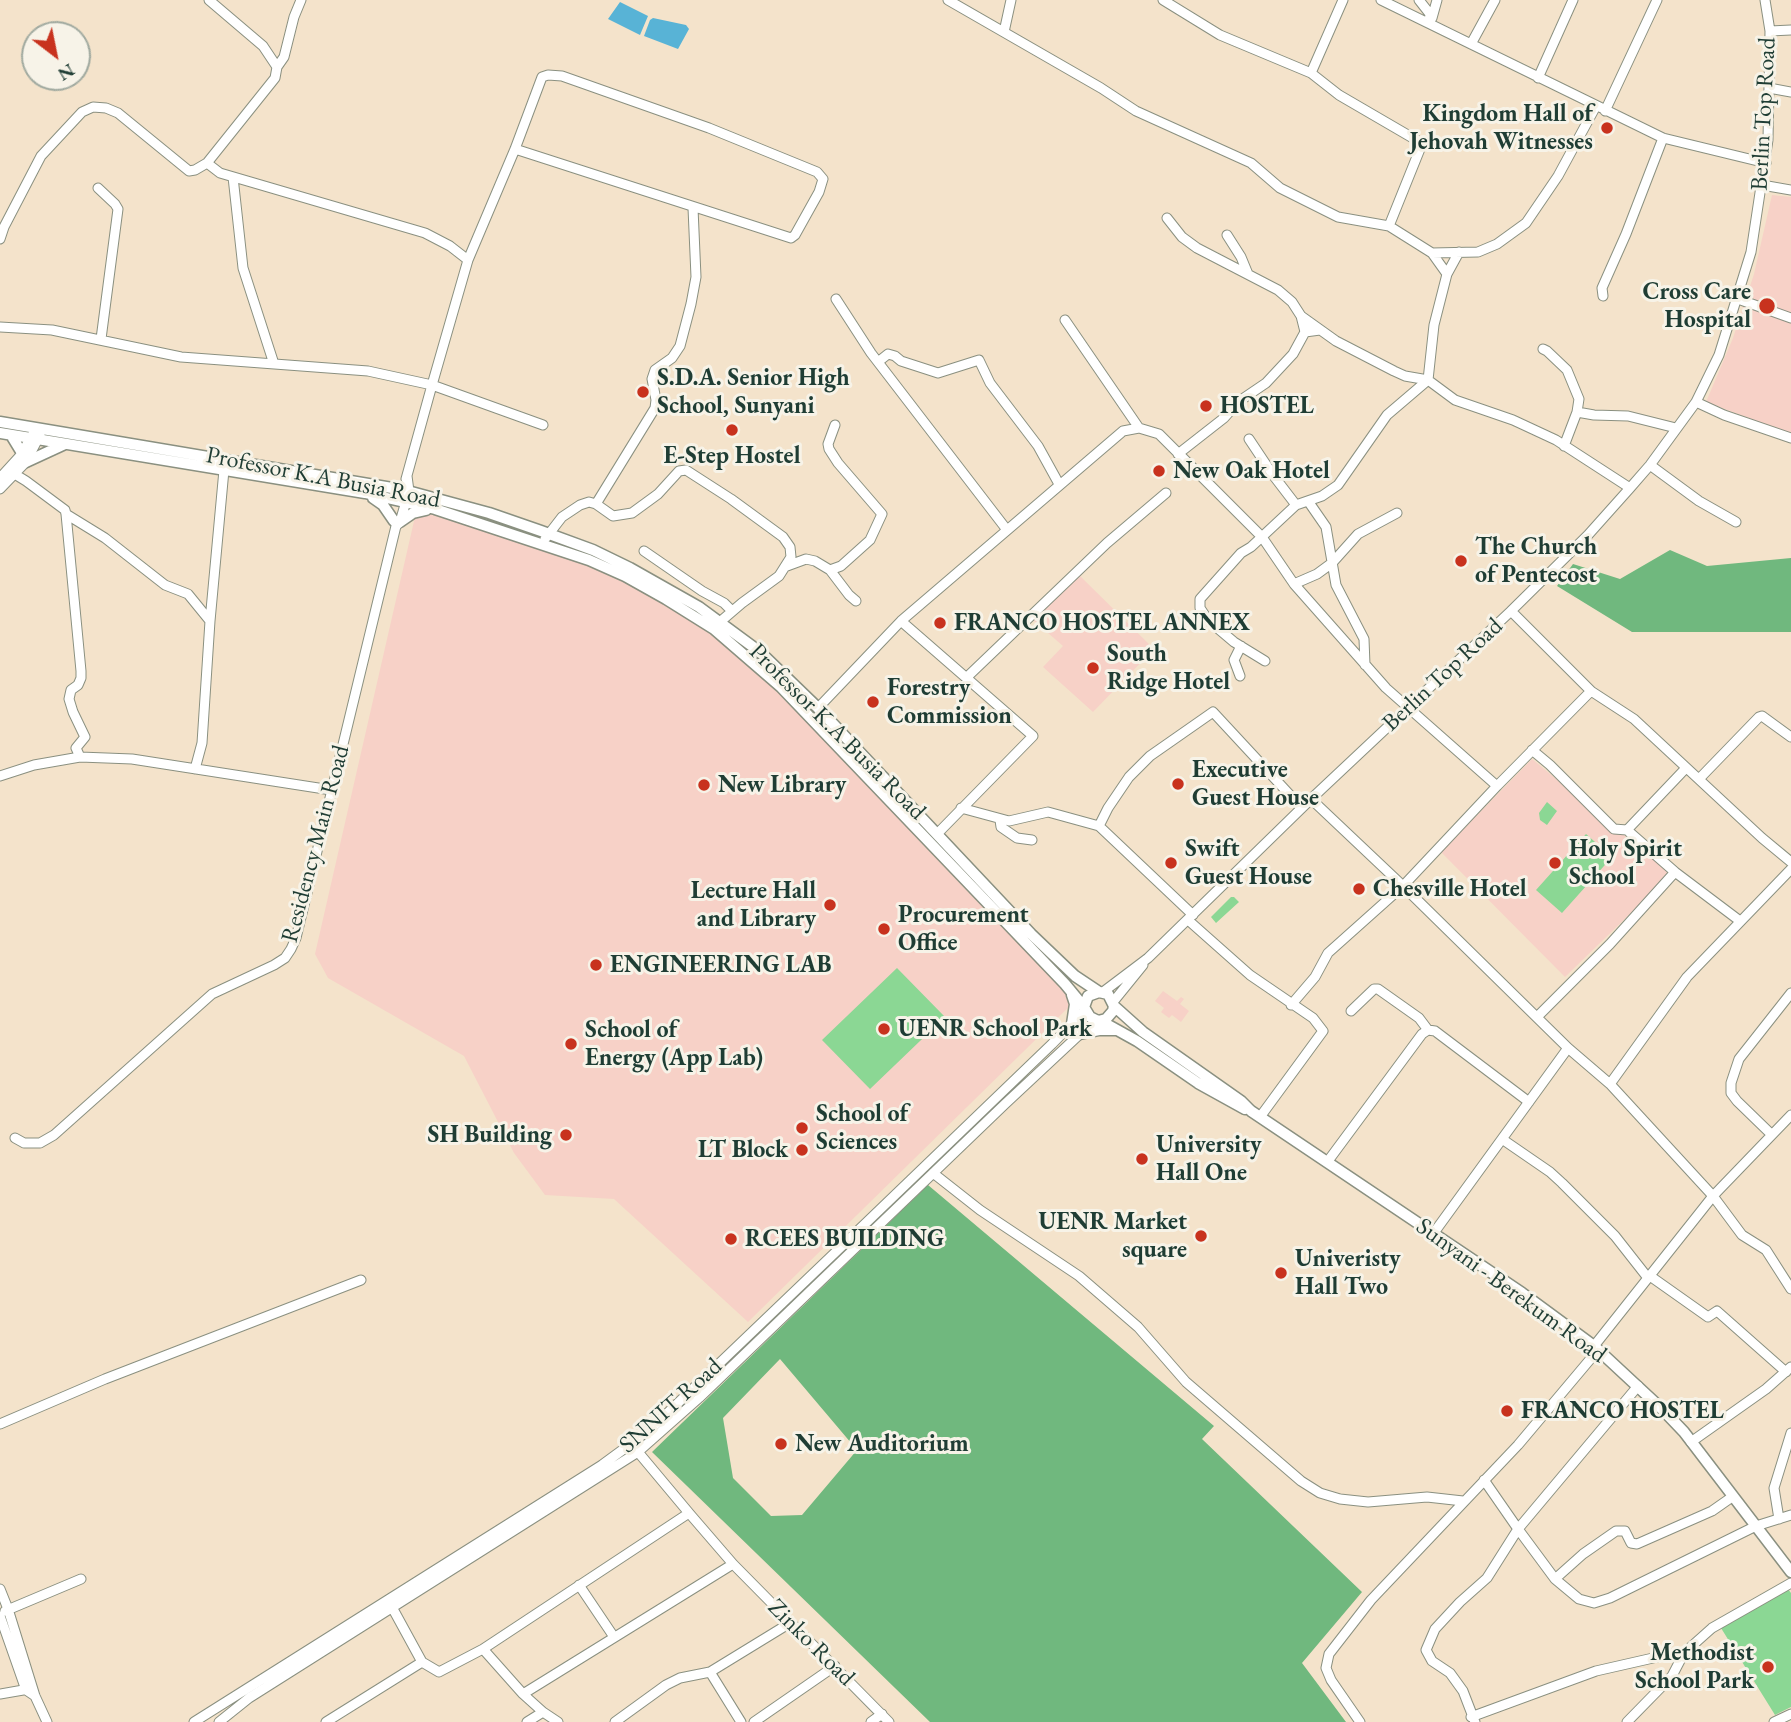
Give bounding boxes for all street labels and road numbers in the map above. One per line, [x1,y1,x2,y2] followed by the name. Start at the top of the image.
[1746,37,1782,191] street label: Berlin Top Road
[203,441,443,515] street label: Professor K.A Busia Road
[1377,612,1509,738] street label: Berlin Top Road
[743,638,931,826] street label: Professor K.A Busia Road
[276,742,356,946] street label: Residency Main Road
[1410,1212,1612,1370] street label: Sunyani - Berekum Road
[614,1352,728,1460] street label: SNNIT Road
[762,1594,860,1692] street label: Zinko Road

